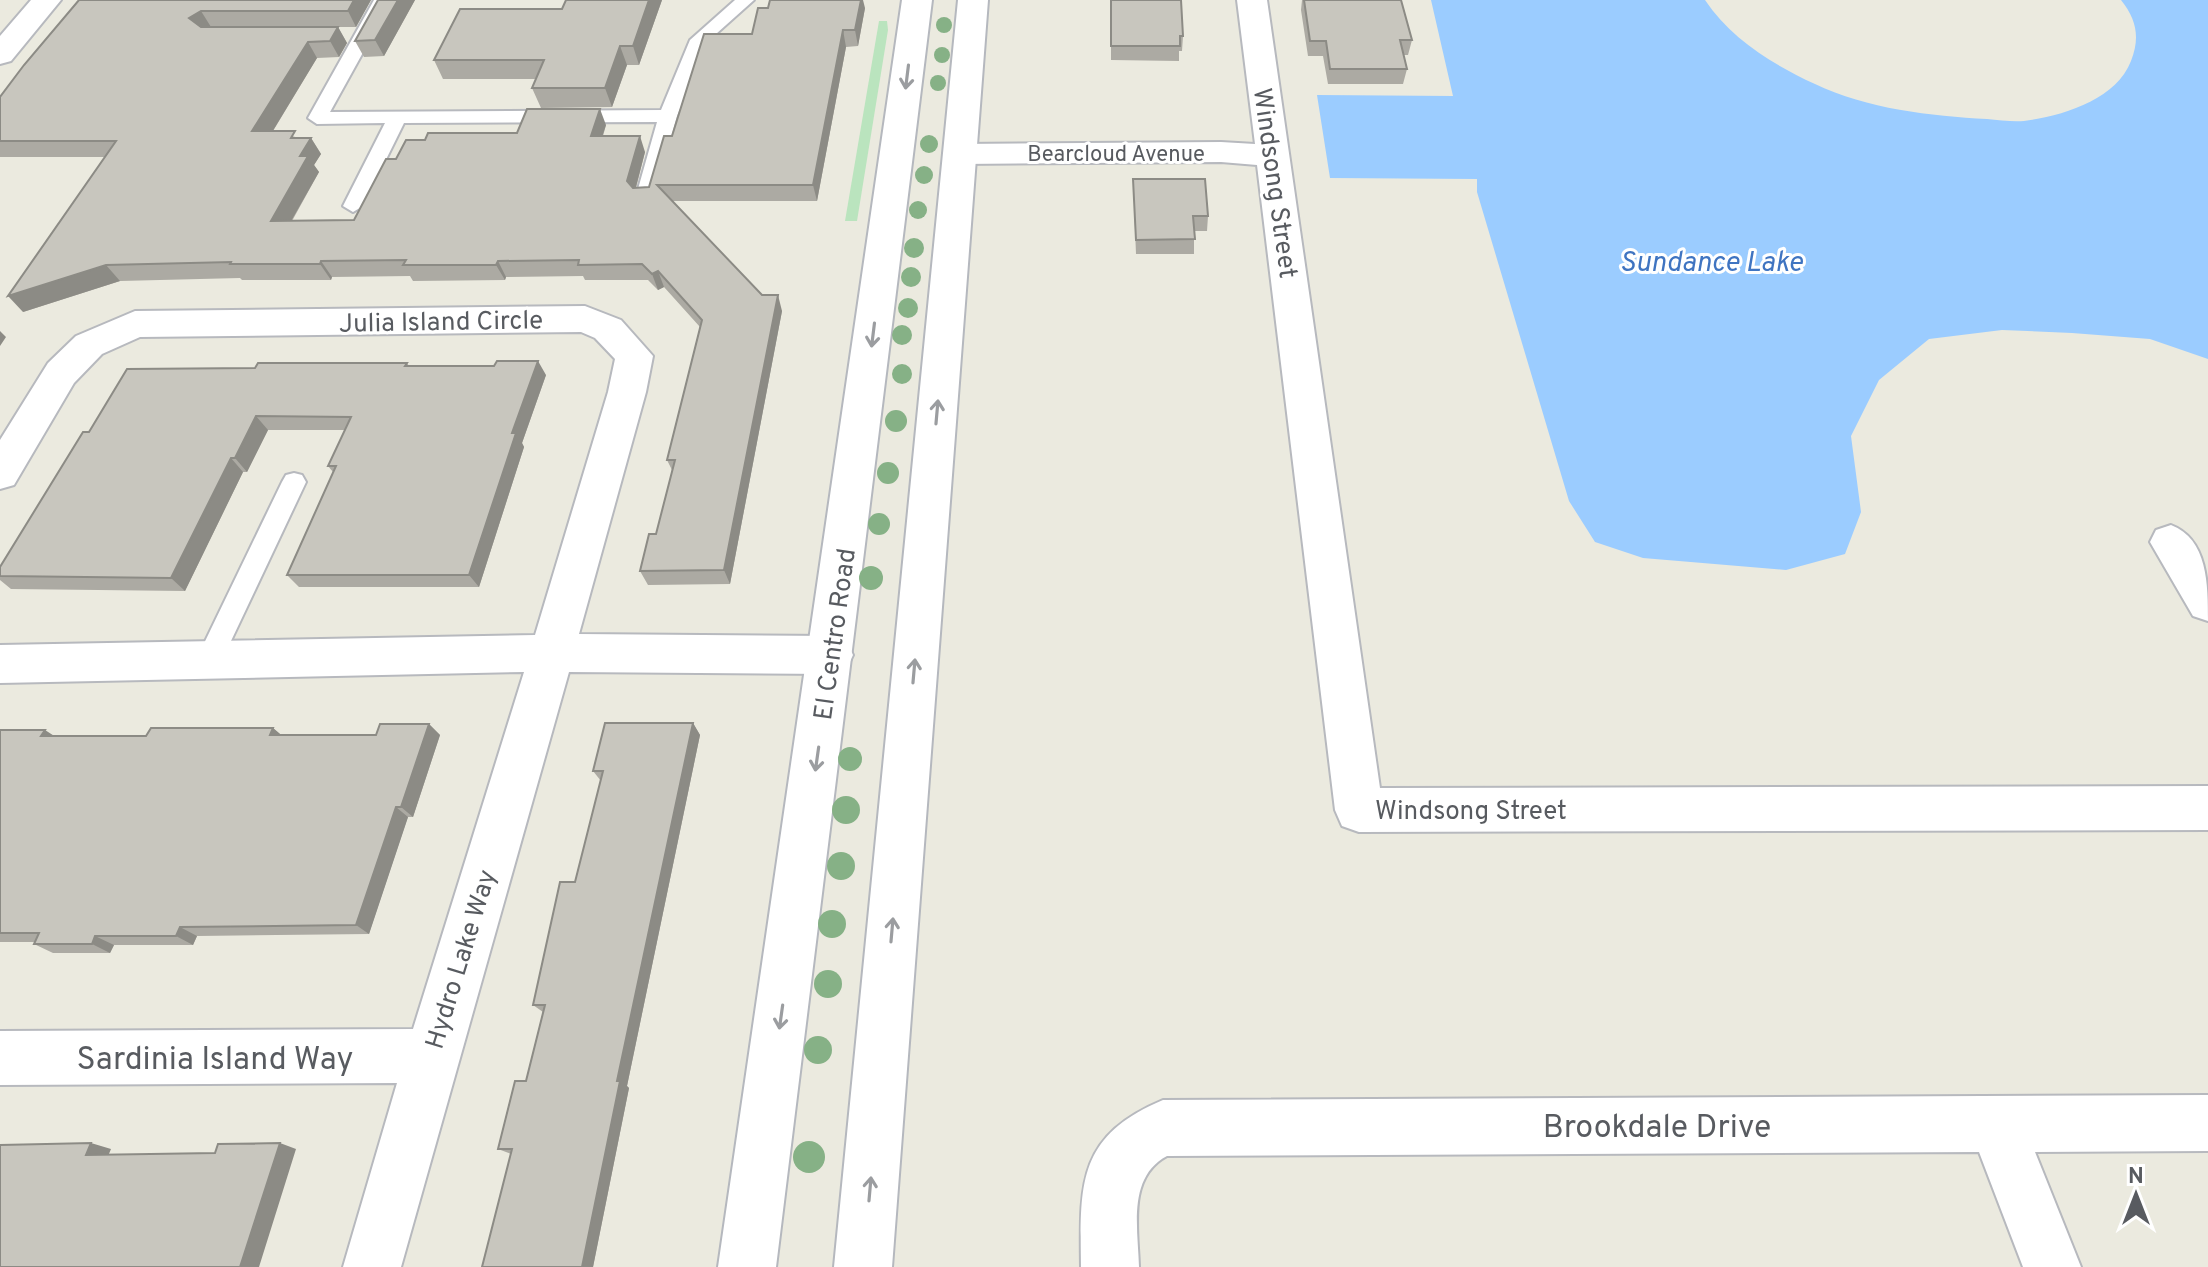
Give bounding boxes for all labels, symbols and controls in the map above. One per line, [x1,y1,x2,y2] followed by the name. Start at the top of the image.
[899,64,914,89] one-way arrow
[1244,86,1303,281] street label: Windsong Street
[1027,142,1205,169] street label: Bearcloud Avenue
[1619,246,1803,282] water label: Sundance Lake
[339,305,543,342] street label: Julia Island Circle
[866,321,881,348] one-way arrow
[929,399,944,426] one-way arrow
[808,546,865,722] street label: El Centro Road
[907,658,922,685] one-way arrow
[809,746,824,772] one-way arrow
[1375,796,1567,829] street label: Windsong Street
[419,866,505,1053] street label: Hydro Lake Way
[885,917,900,944] one-way arrow
[774,1003,789,1030] one-way arrow
[77,1041,353,1081] street label: Sardinia Island Way
[1543,1109,1771,1149] street label: Brookdale Drive
[2096,1155,2176,1235] north arrow
[2128,1164,2144,1191] text: N
[863,1176,878,1203] one-way arrow

